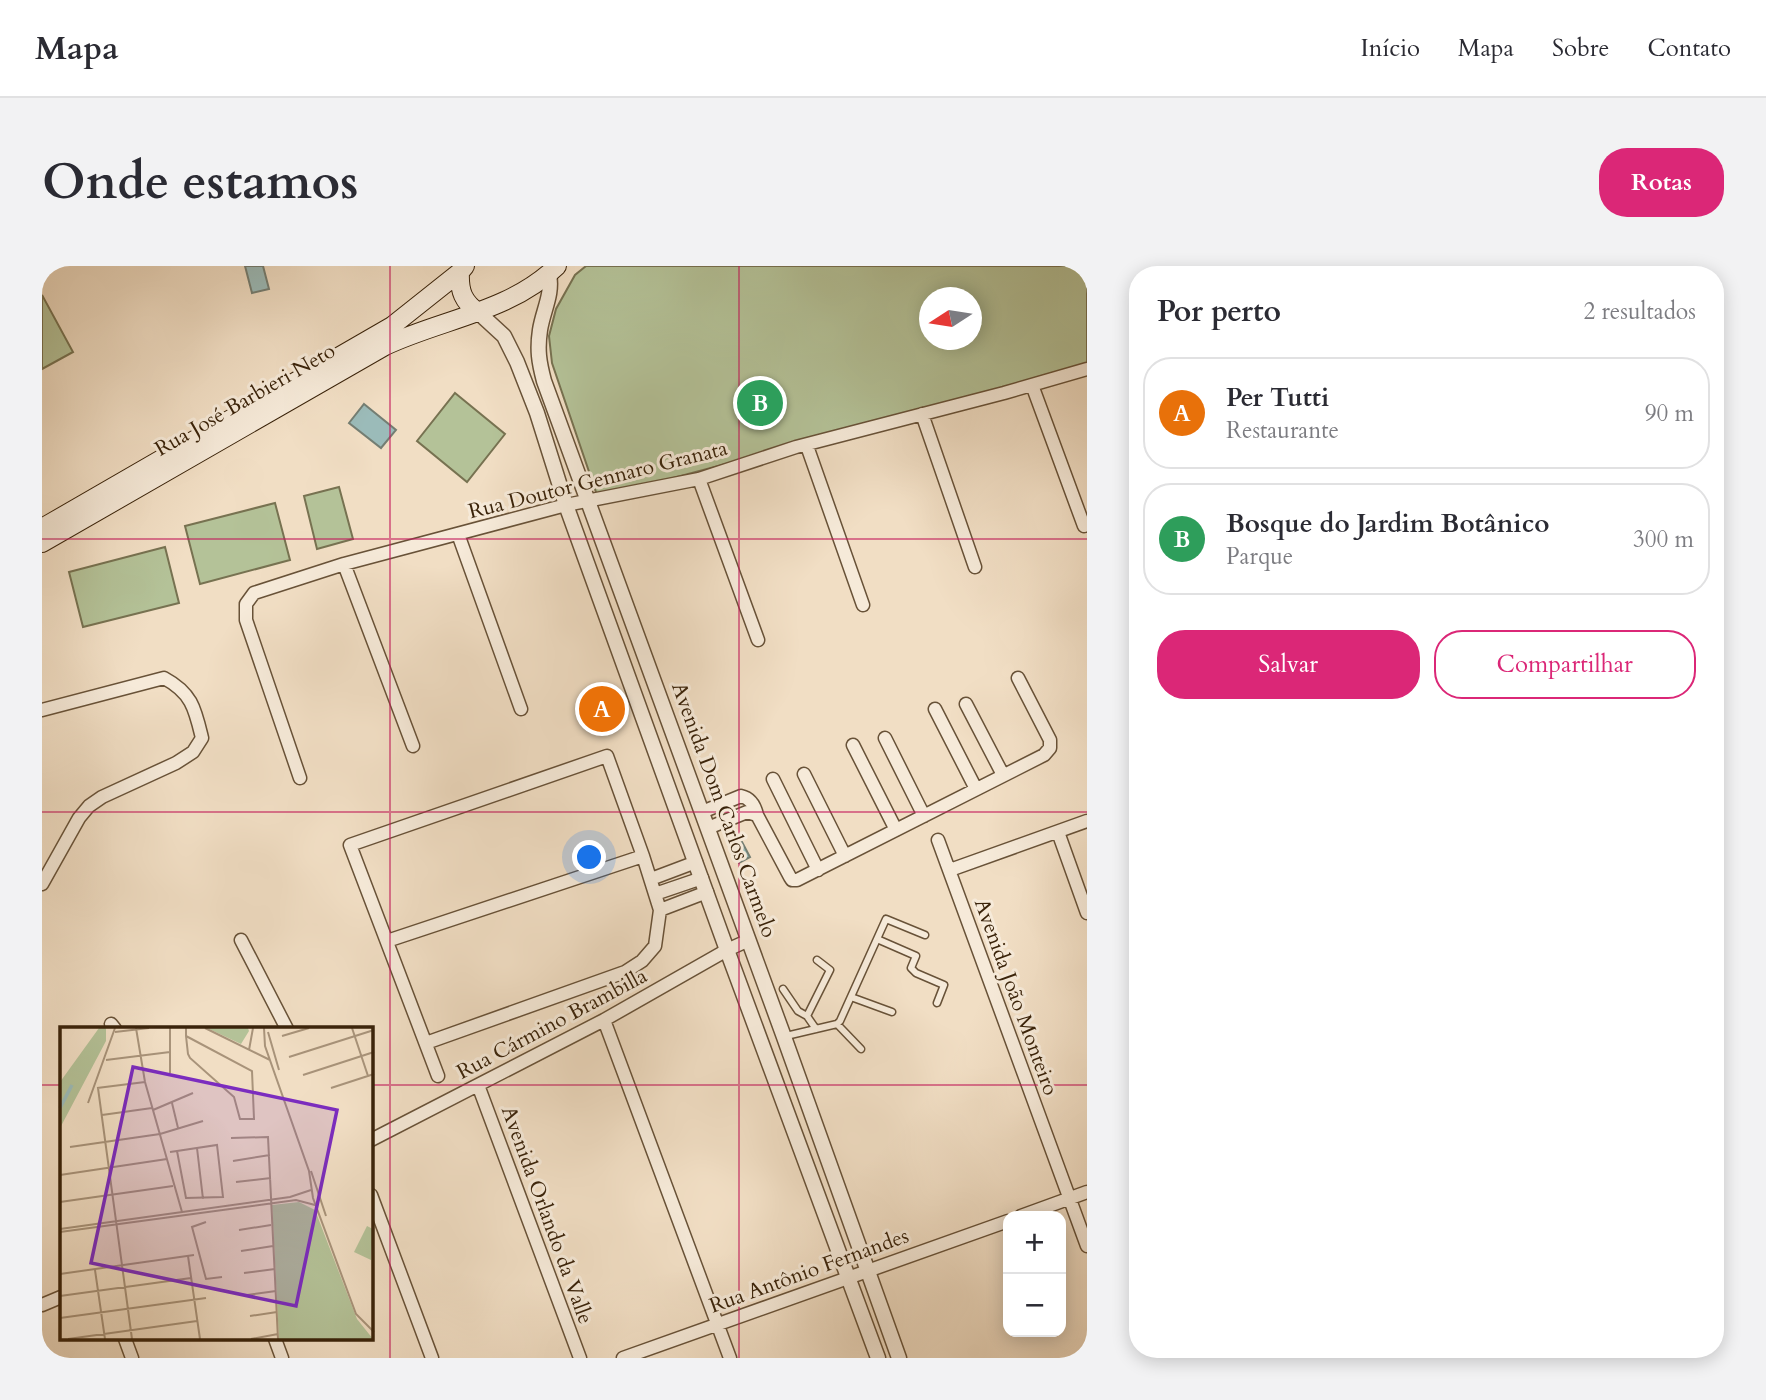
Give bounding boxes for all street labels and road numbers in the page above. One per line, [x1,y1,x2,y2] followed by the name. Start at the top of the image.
[149,336,341,464] street label: Rua José Barbieri Neto
[466,434,730,526] street label: Rua Doutor Gennaro Granata
[664,678,784,942] street label: Avenida Dom Carlos Carmelo
[967,895,1065,1099] street label: Avenida João Monteiro
[452,961,652,1087] street label: Rua Cármino Brambilla
[494,1102,600,1328] street label: Avenida Orlando da Valle
[705,1221,913,1321] street label: Rua Antônio Fernandes

